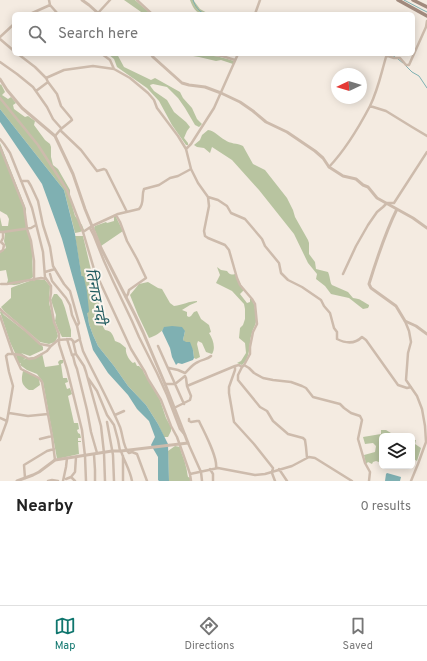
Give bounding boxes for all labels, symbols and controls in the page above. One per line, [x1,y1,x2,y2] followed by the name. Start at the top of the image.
[12,12,415,56] search box
[26,23,48,45] icon: search
[58,25,138,44] text: Search here
[331,68,367,104] north arrow
[80,267,111,329] water label: तिनाउ नदी
[379,433,415,469] map controls
[379,433,415,469] button: layers
[16,496,73,518] text: Nearby
[360,499,411,515] text: 0 results
[54,615,76,653] tab: Map
[184,615,234,653] tab: Directions
[343,615,373,653] tab: Saved

